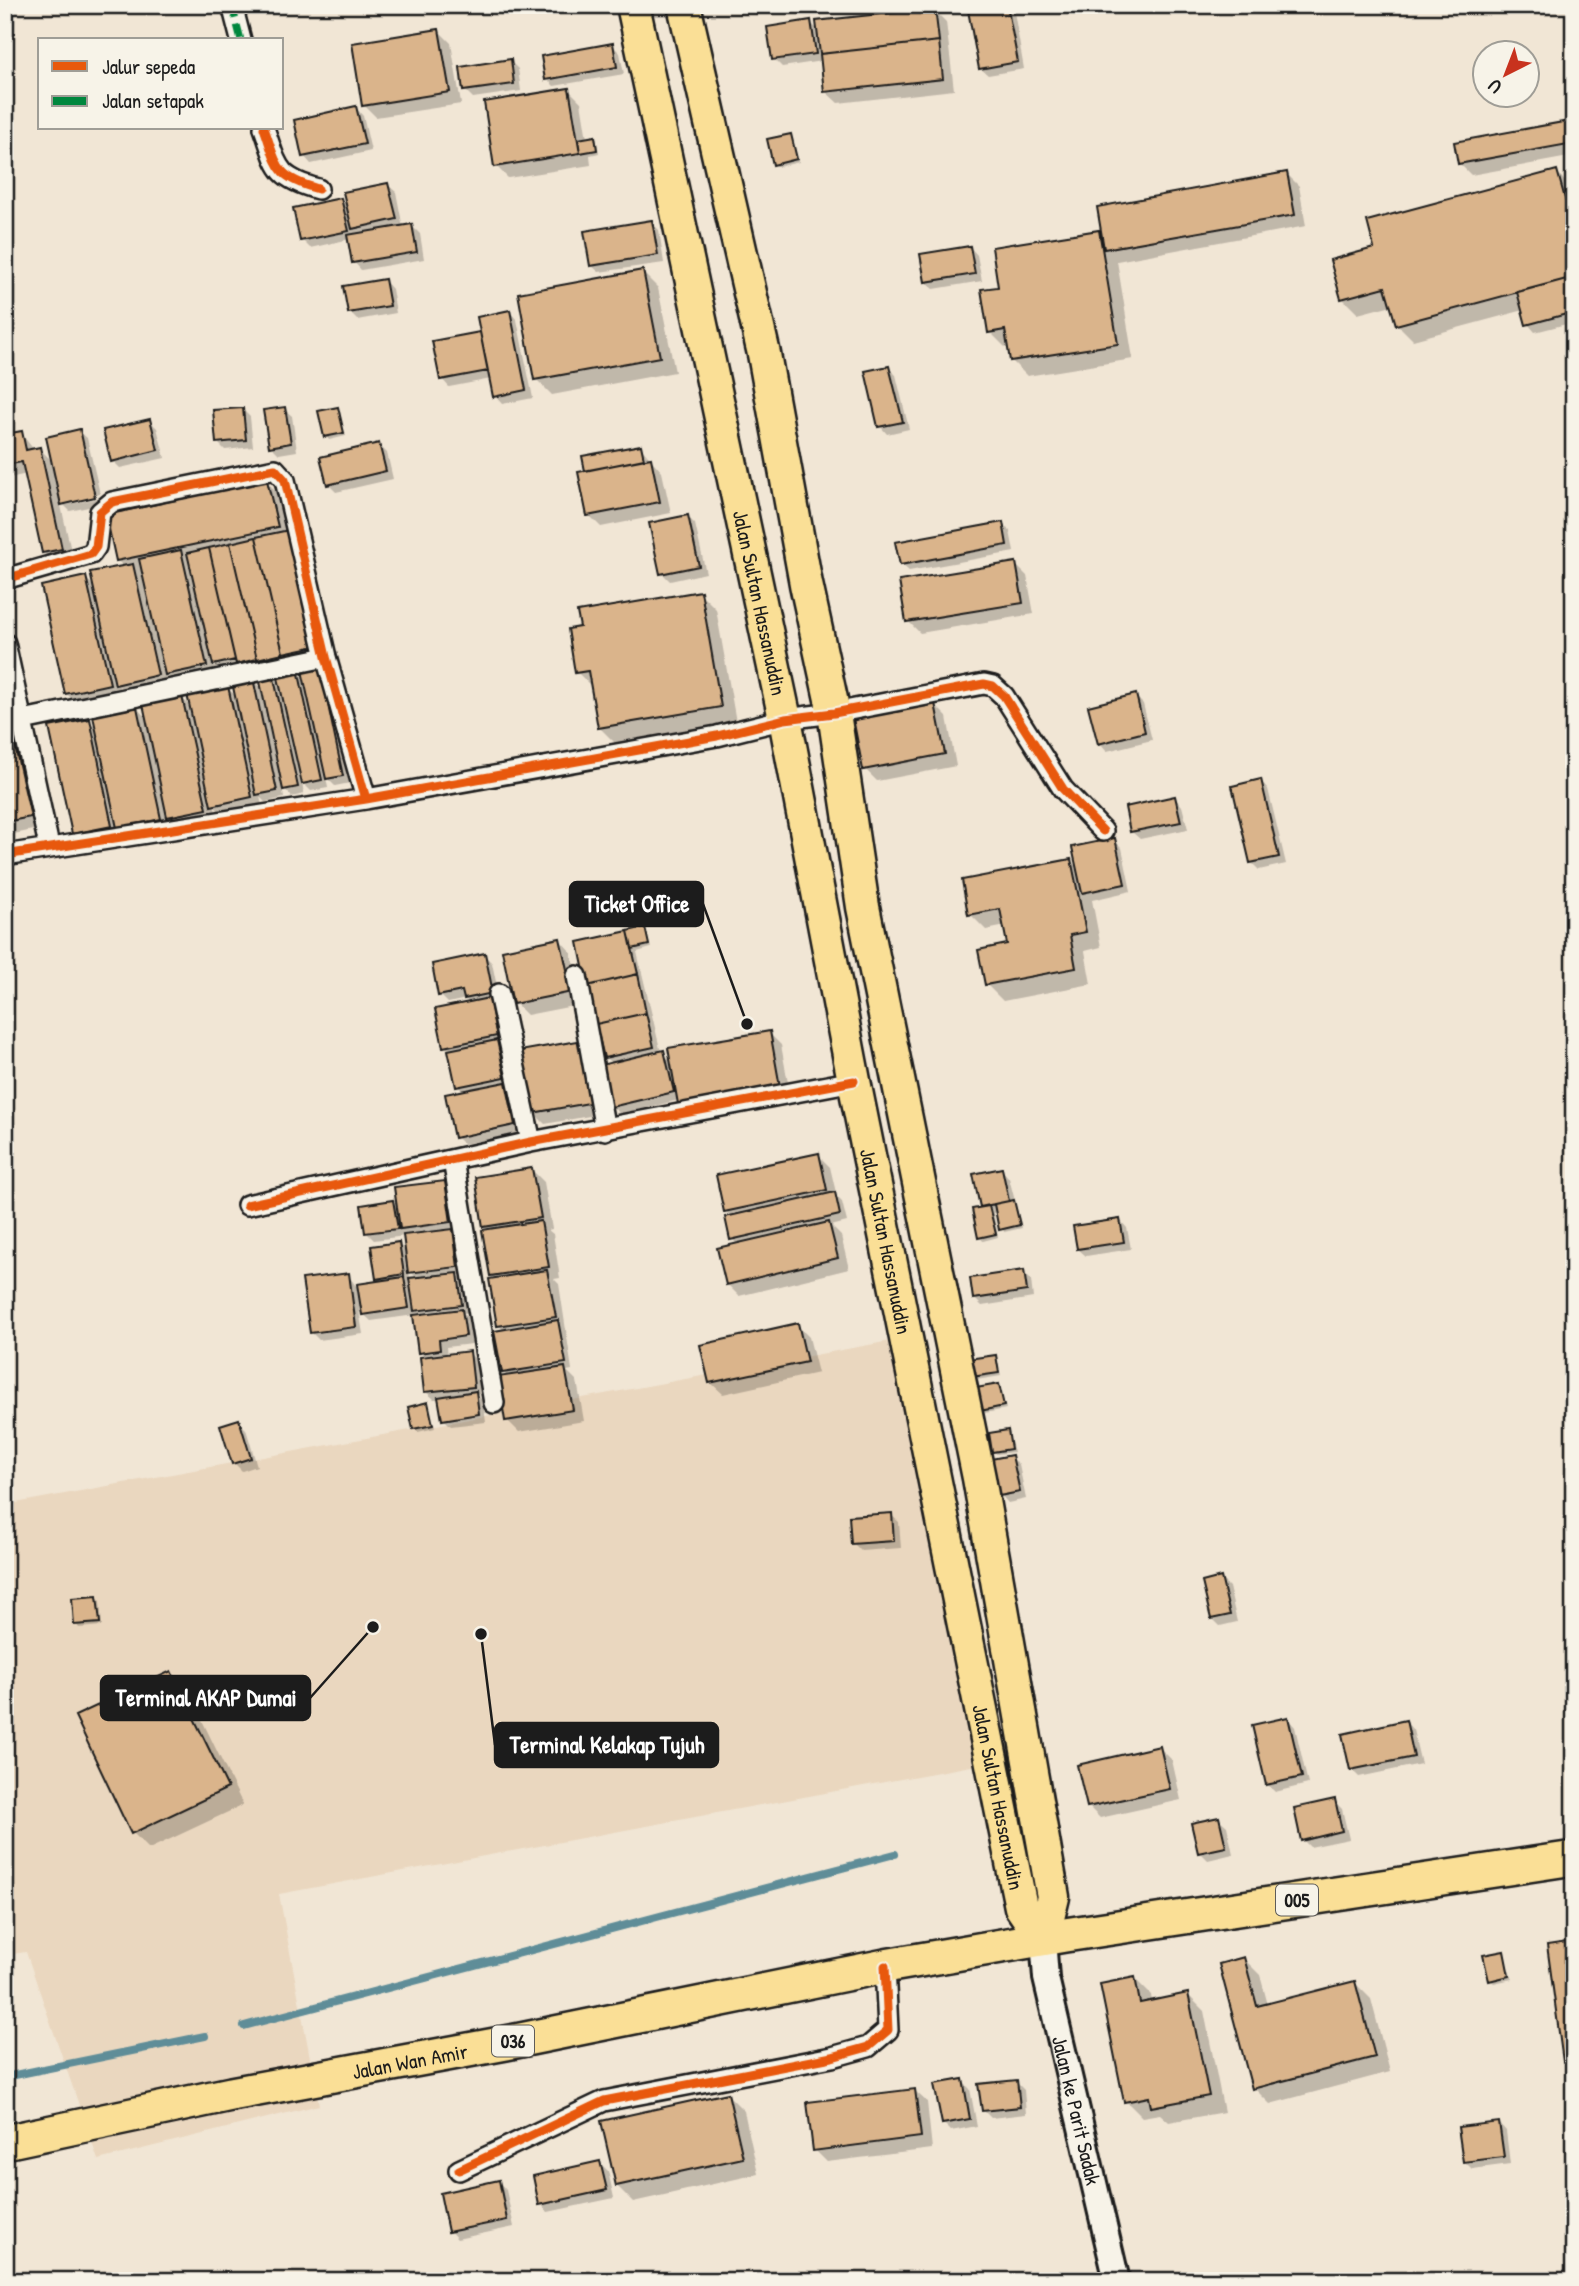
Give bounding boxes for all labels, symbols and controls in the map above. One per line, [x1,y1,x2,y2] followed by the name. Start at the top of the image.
[38,38,284,130] legend
[1470,38,1540,108] north arrow
[102,52,195,81] text: Jalur sepeda
[1482,73,1507,100] text: U
[102,86,204,115] text: Jalan setapak
[726,507,794,698] street label: Jalan Sultan Hassanuddin
[570,882,703,926] callout: Ticket Office
[584,888,690,919] text: Ticket Office
[853,1146,919,1337] street label: Jalan Sultan Hassanuddin
[101,1676,310,1720] callout: Terminal AKAP Dumai
[114,1682,297,1713] text: Terminal AKAP Dumai
[966,1702,1032,1892] street label: Jalan Sultan Hassanuddin
[495,1723,718,1767] callout: Terminal Kelakap Tujuh
[509,1729,705,1761] text: Terminal Kelakap Tujuh
[1276,1884,1318,1916] road number: 005
[492,2025,534,2056] road number: 036
[1046,2033,1109,2188] street label: Jalan ke Parit Sadak
[350,2036,470,2086] street label: Jalan Wan Amir

